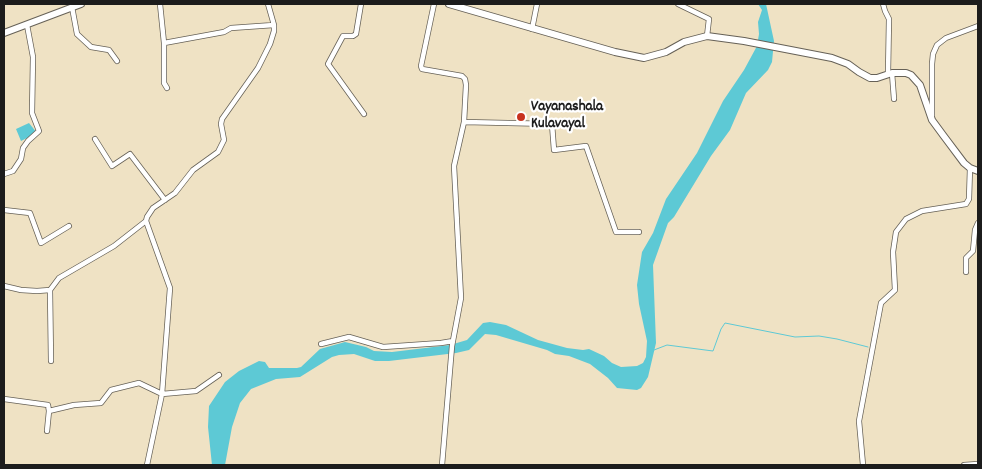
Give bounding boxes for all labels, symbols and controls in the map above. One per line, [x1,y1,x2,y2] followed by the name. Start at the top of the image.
[531,99,603,134] place label: Vayanashala Kulavayal
[515,111,527,123] marker: Vayanashala Kulavayal

